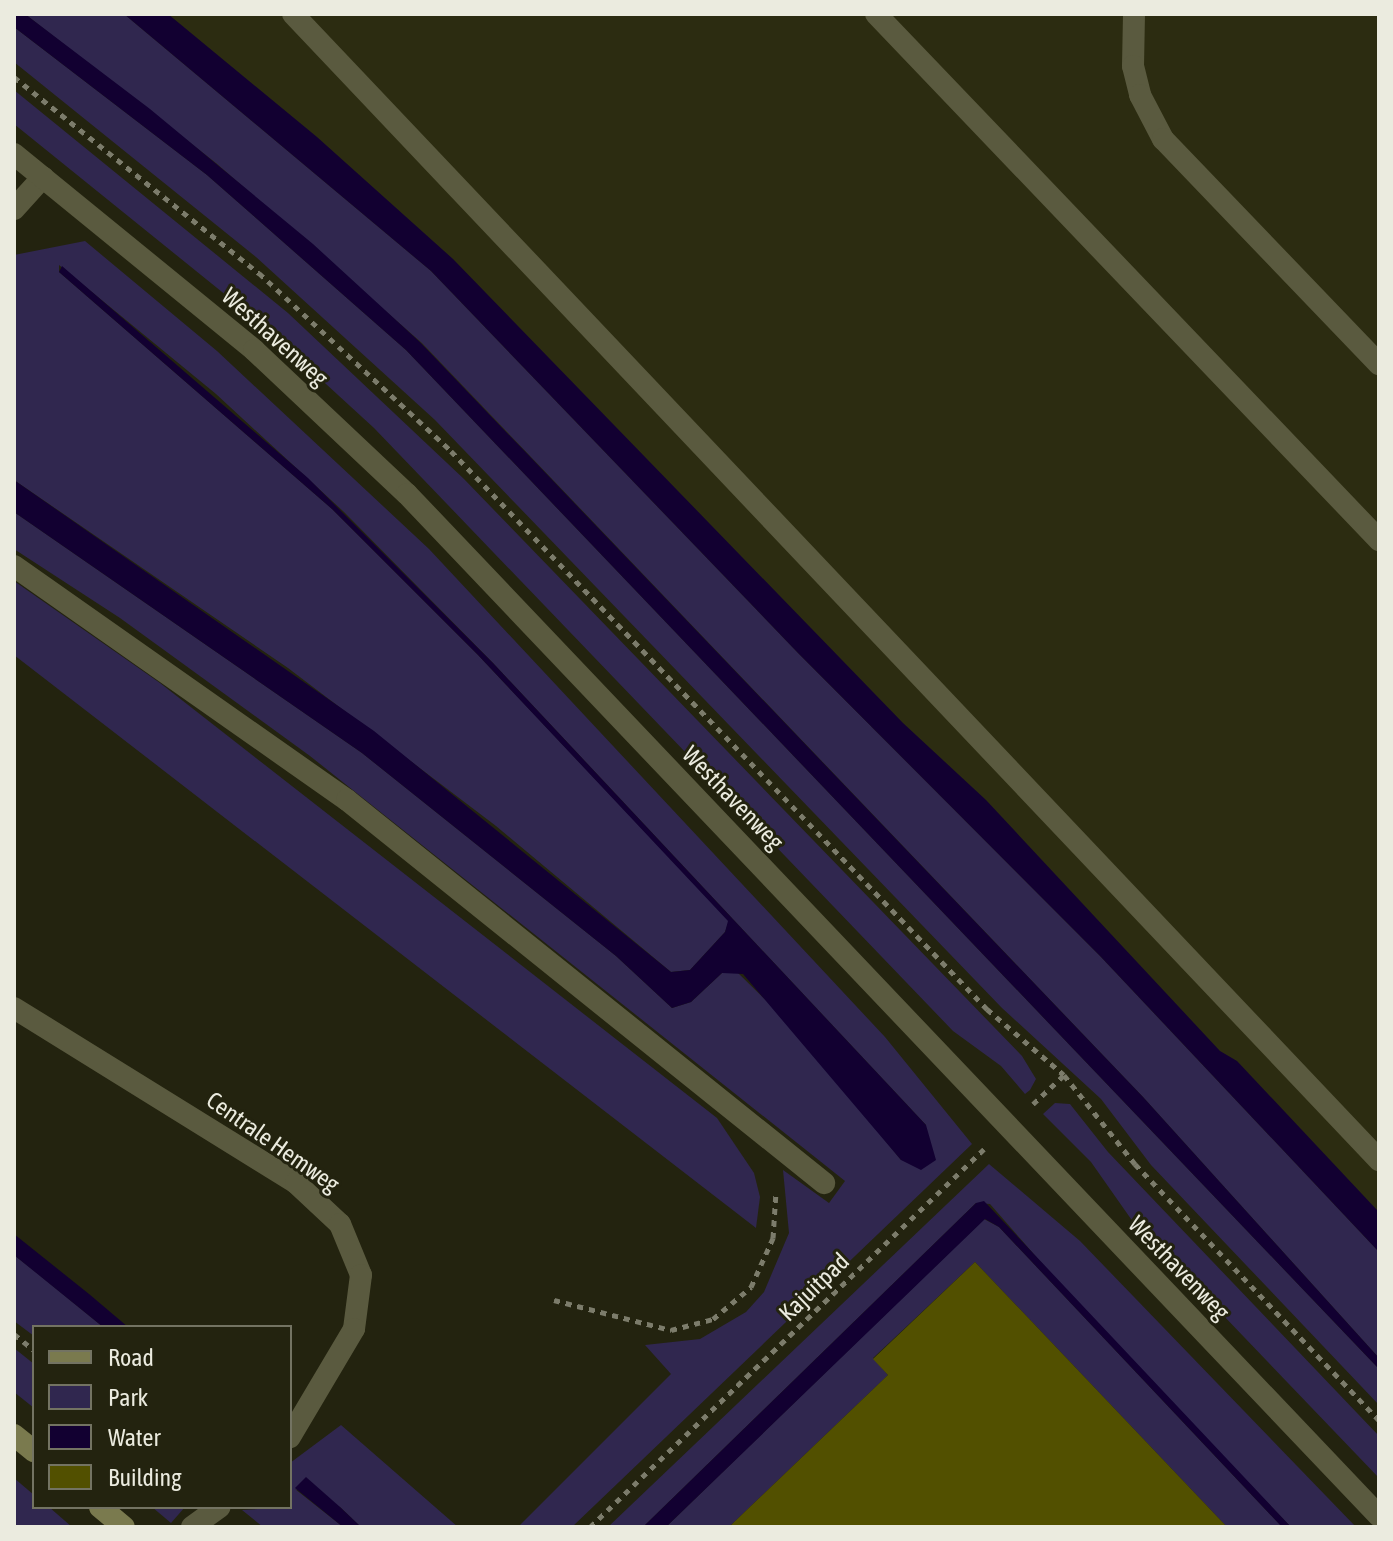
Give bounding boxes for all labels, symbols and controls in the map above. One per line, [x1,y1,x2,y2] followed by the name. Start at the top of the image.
[216,282,334,392] street label: Westhavenweg
[676,740,790,856] street label: Westhavenweg
[201,1086,345,1198] street label: Centrale Hemweg
[1122,1210,1236,1326] street label: Westhavenweg
[773,1247,855,1327] street label: Kajuitpad
[32,1325,292,1509] legend
[108,1344,154,1371] text: Road
[108,1384,148,1411] text: Park
[108,1424,161,1451] text: Water
[108,1464,181,1491] text: Building

